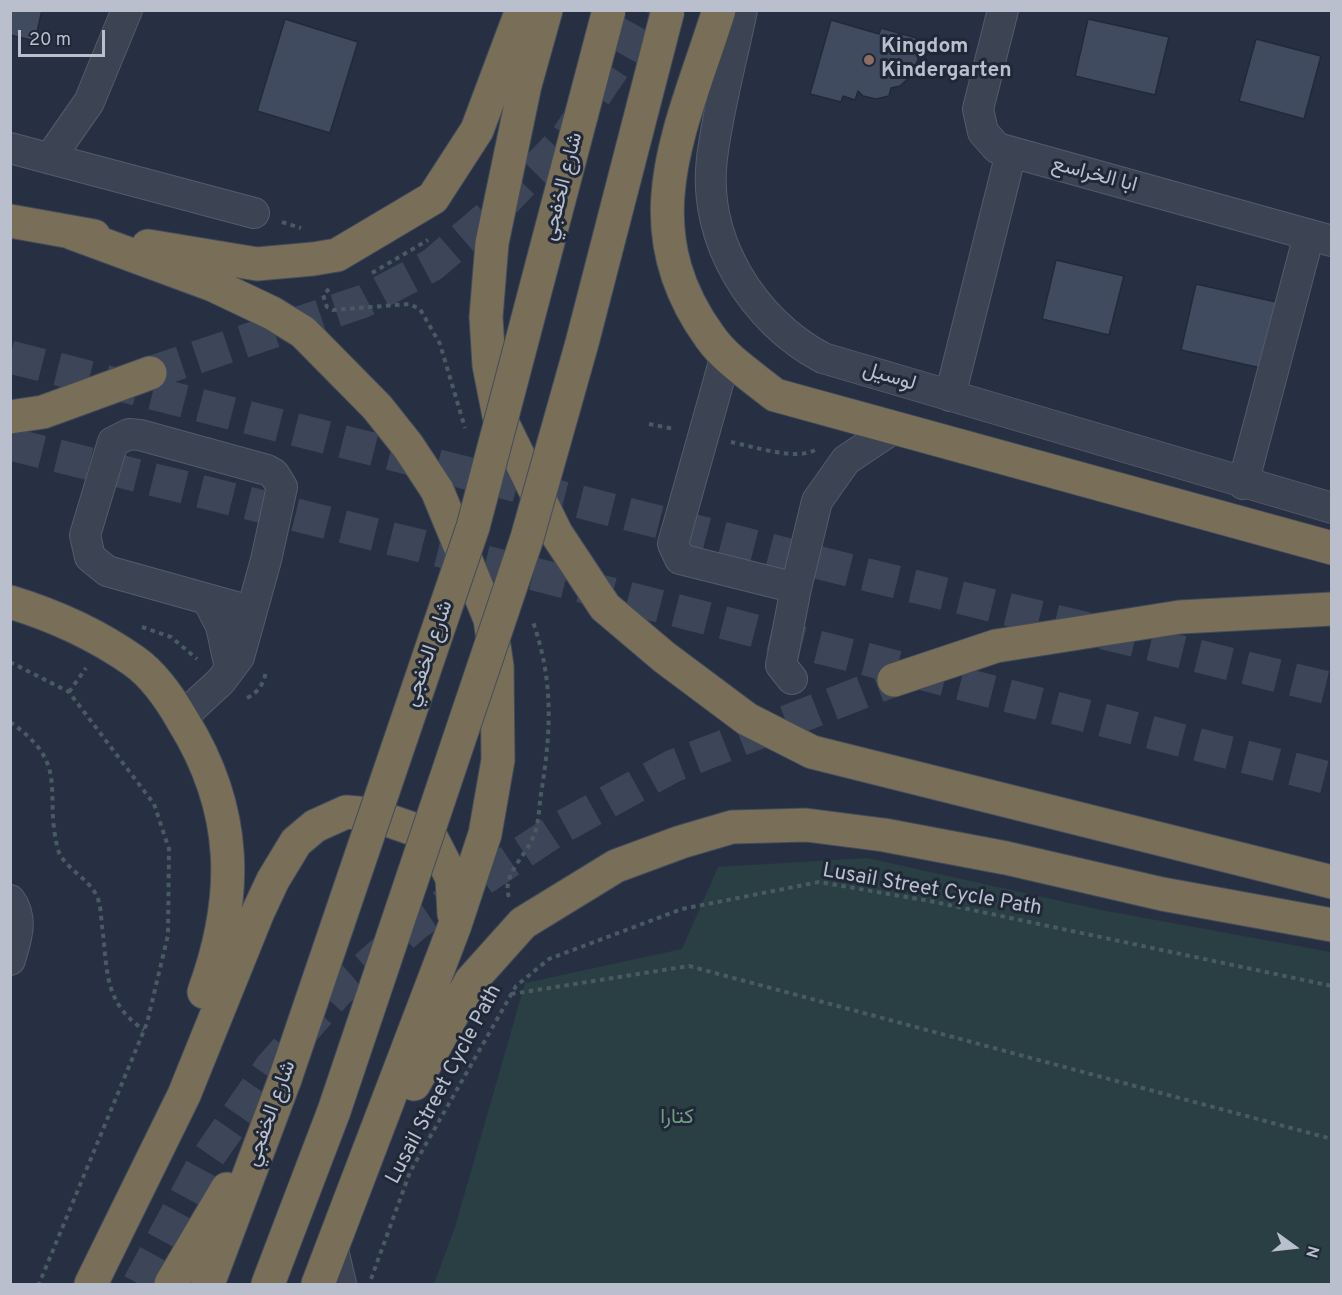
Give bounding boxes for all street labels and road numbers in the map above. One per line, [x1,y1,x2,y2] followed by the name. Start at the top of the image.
[538,130,590,244] street label: شارع الخفجي
[1049,153,1139,199] street label: ابا الخراسع
[859,358,919,398] street label: لوسيل
[400,598,460,710] street label: شارع الخفجي
[820,859,1044,923] street label: Lusail Street Cycle Path
[382,981,508,1189] street label: Lusail Street Cycle Path
[241,1058,303,1170] street label: شارع الخفجي

